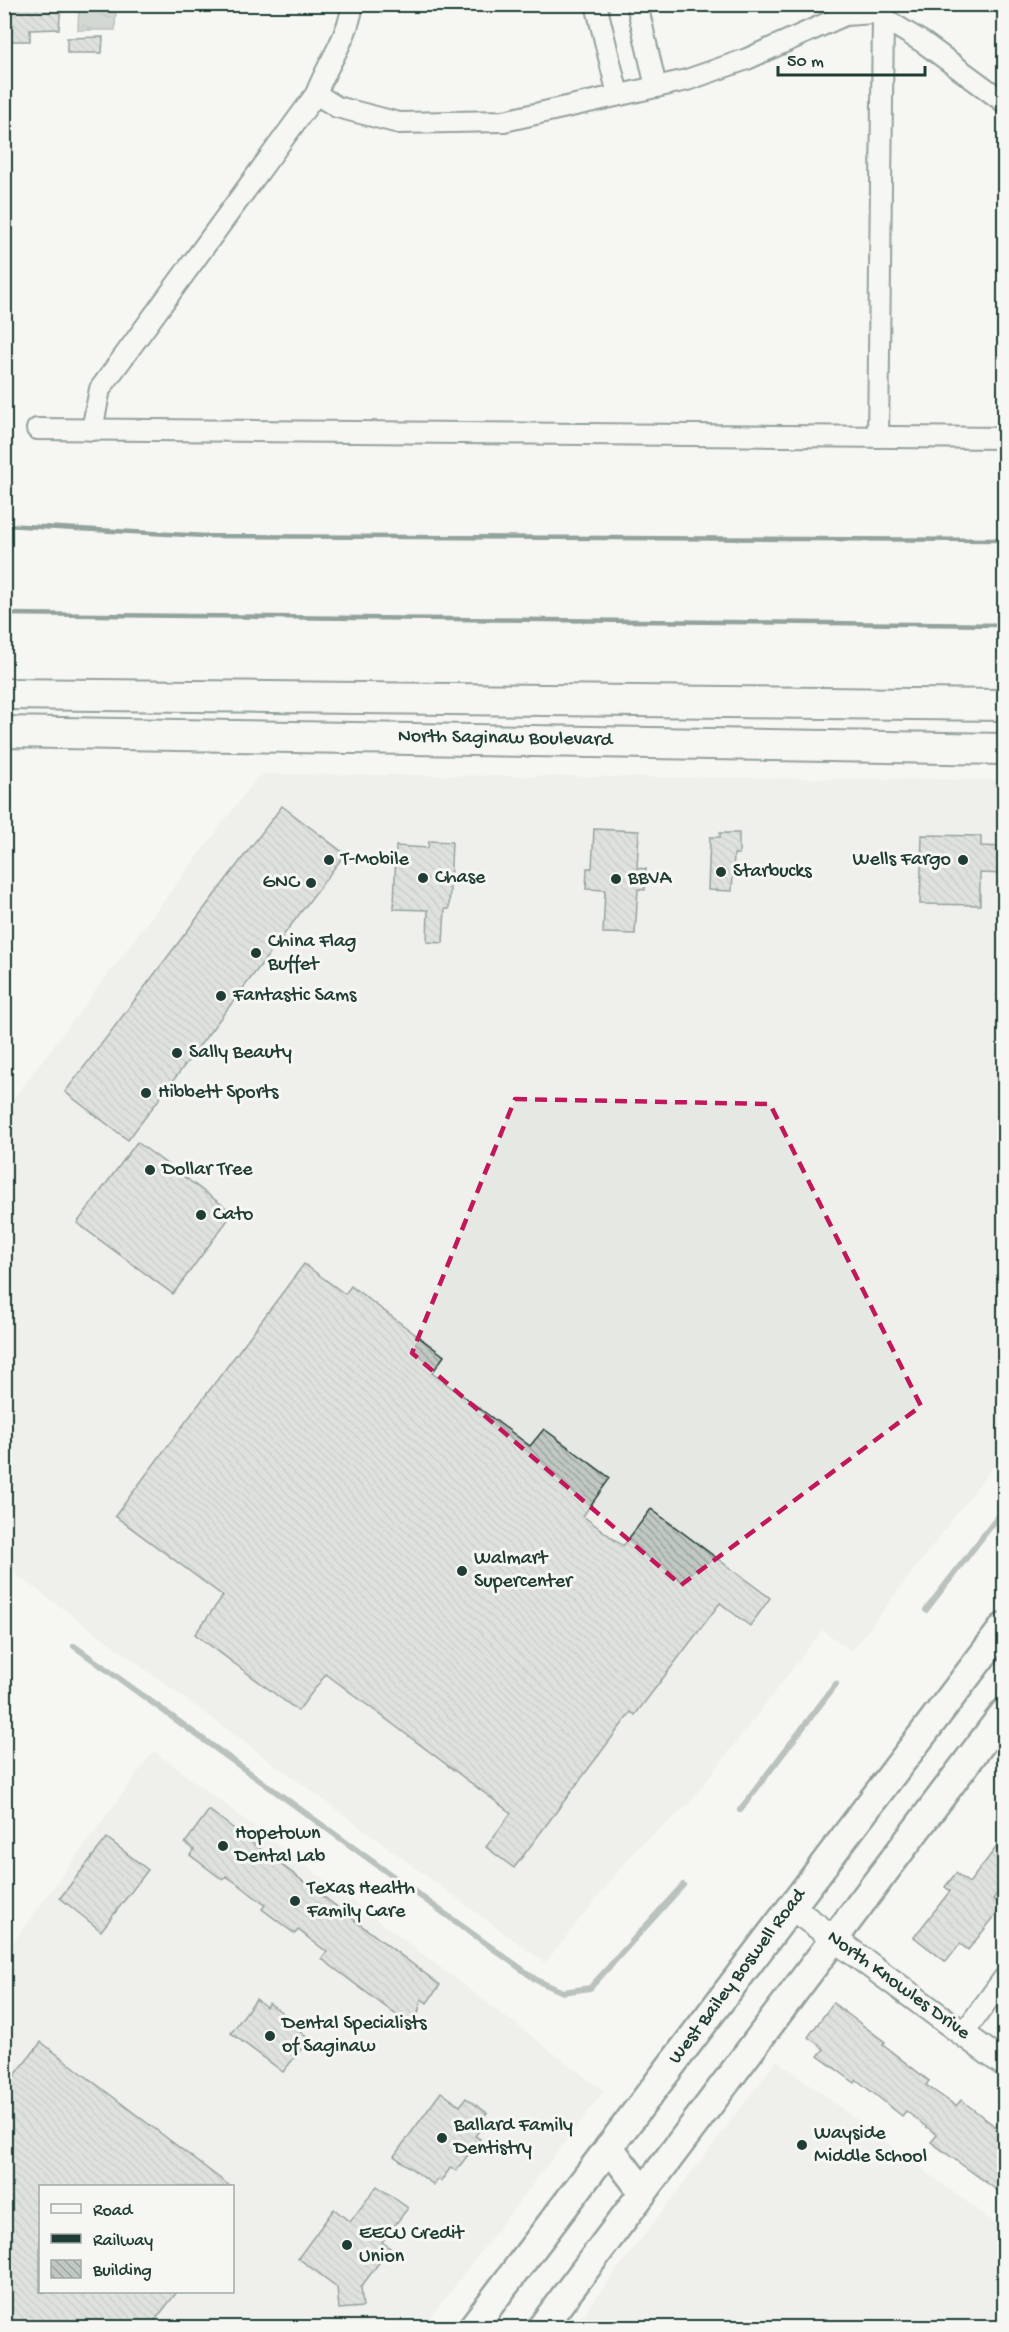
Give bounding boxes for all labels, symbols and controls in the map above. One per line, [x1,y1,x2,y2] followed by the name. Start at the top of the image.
[778,39,925,77] scale bar
[787,52,824,73] text: 50 m
[398,726,615,752] street label: North Saginaw Boulevard
[340,849,410,872] place label: T-Mobile
[853,849,951,872] place label: Wells Fargo
[322,853,336,867] marker: T-Mobile
[956,853,970,867] marker: Wells Fargo
[733,861,812,884] place label: Starbucks
[714,865,728,879] marker: Starbucks
[435,867,486,890] place label: Chase
[627,868,673,891] place label: BBVA
[416,871,430,885] marker: Chase
[262,872,300,895] place label: GNC
[609,872,623,886] marker: BBVA
[304,876,318,890] marker: GNC
[267,931,356,977] place label: China Flag Buffet
[249,946,263,960] marker: China Flag Buffet
[232,985,357,1008] place label: Fantastic Sams
[214,989,228,1003] marker: Fantastic Sams
[189,1042,292,1065] place label: Sally Beauty
[170,1046,184,1060] marker: Sally Beauty
[158,1082,279,1105] place label: Hibbett Sports
[139,1086,153,1100] marker: Hibbett Sports
[160,1159,253,1182] place label: Dollar Tree
[143,1163,157,1177] marker: Dollar Tree
[213,1204,254,1227] place label: Cato
[194,1208,208,1222] marker: Cato
[474,1548,574,1594] place label: Walmart Supercenter
[455,1564,469,1578] marker: Walmart Supercenter
[233,1823,326,1869] place label: Hopetown Dental Lab
[216,1839,230,1853] marker: Hopetown Dental Lab
[306,1878,415,1924] place label: Texas Health Family Care
[665,1883,813,2069] street label: West Bailey Boswell Road
[288,1894,302,1908] marker: Texas Health Family Care
[822,1926,974,2046] street label: North Knowles Drive
[280,2013,427,2059] place label: Dental Specialists of Saginaw
[263,2029,277,2043] marker: Dental Specialists of Saginaw
[452,2115,573,2161] place label: Ballard Family Dentistry
[814,2123,927,2169] place label: Wayside Middle School
[435,2131,449,2145] marker: Ballard Family Dentistry
[795,2138,809,2152] marker: Wayside Middle School
[39,2185,234,2293] legend
[93,2201,134,2222] text: Road
[359,2223,465,2269] place label: EECU Credit Union
[93,2231,153,2252] text: Railway
[340,2238,354,2252] marker: EECU Credit Union
[92,2261,152,2282] text: Building

